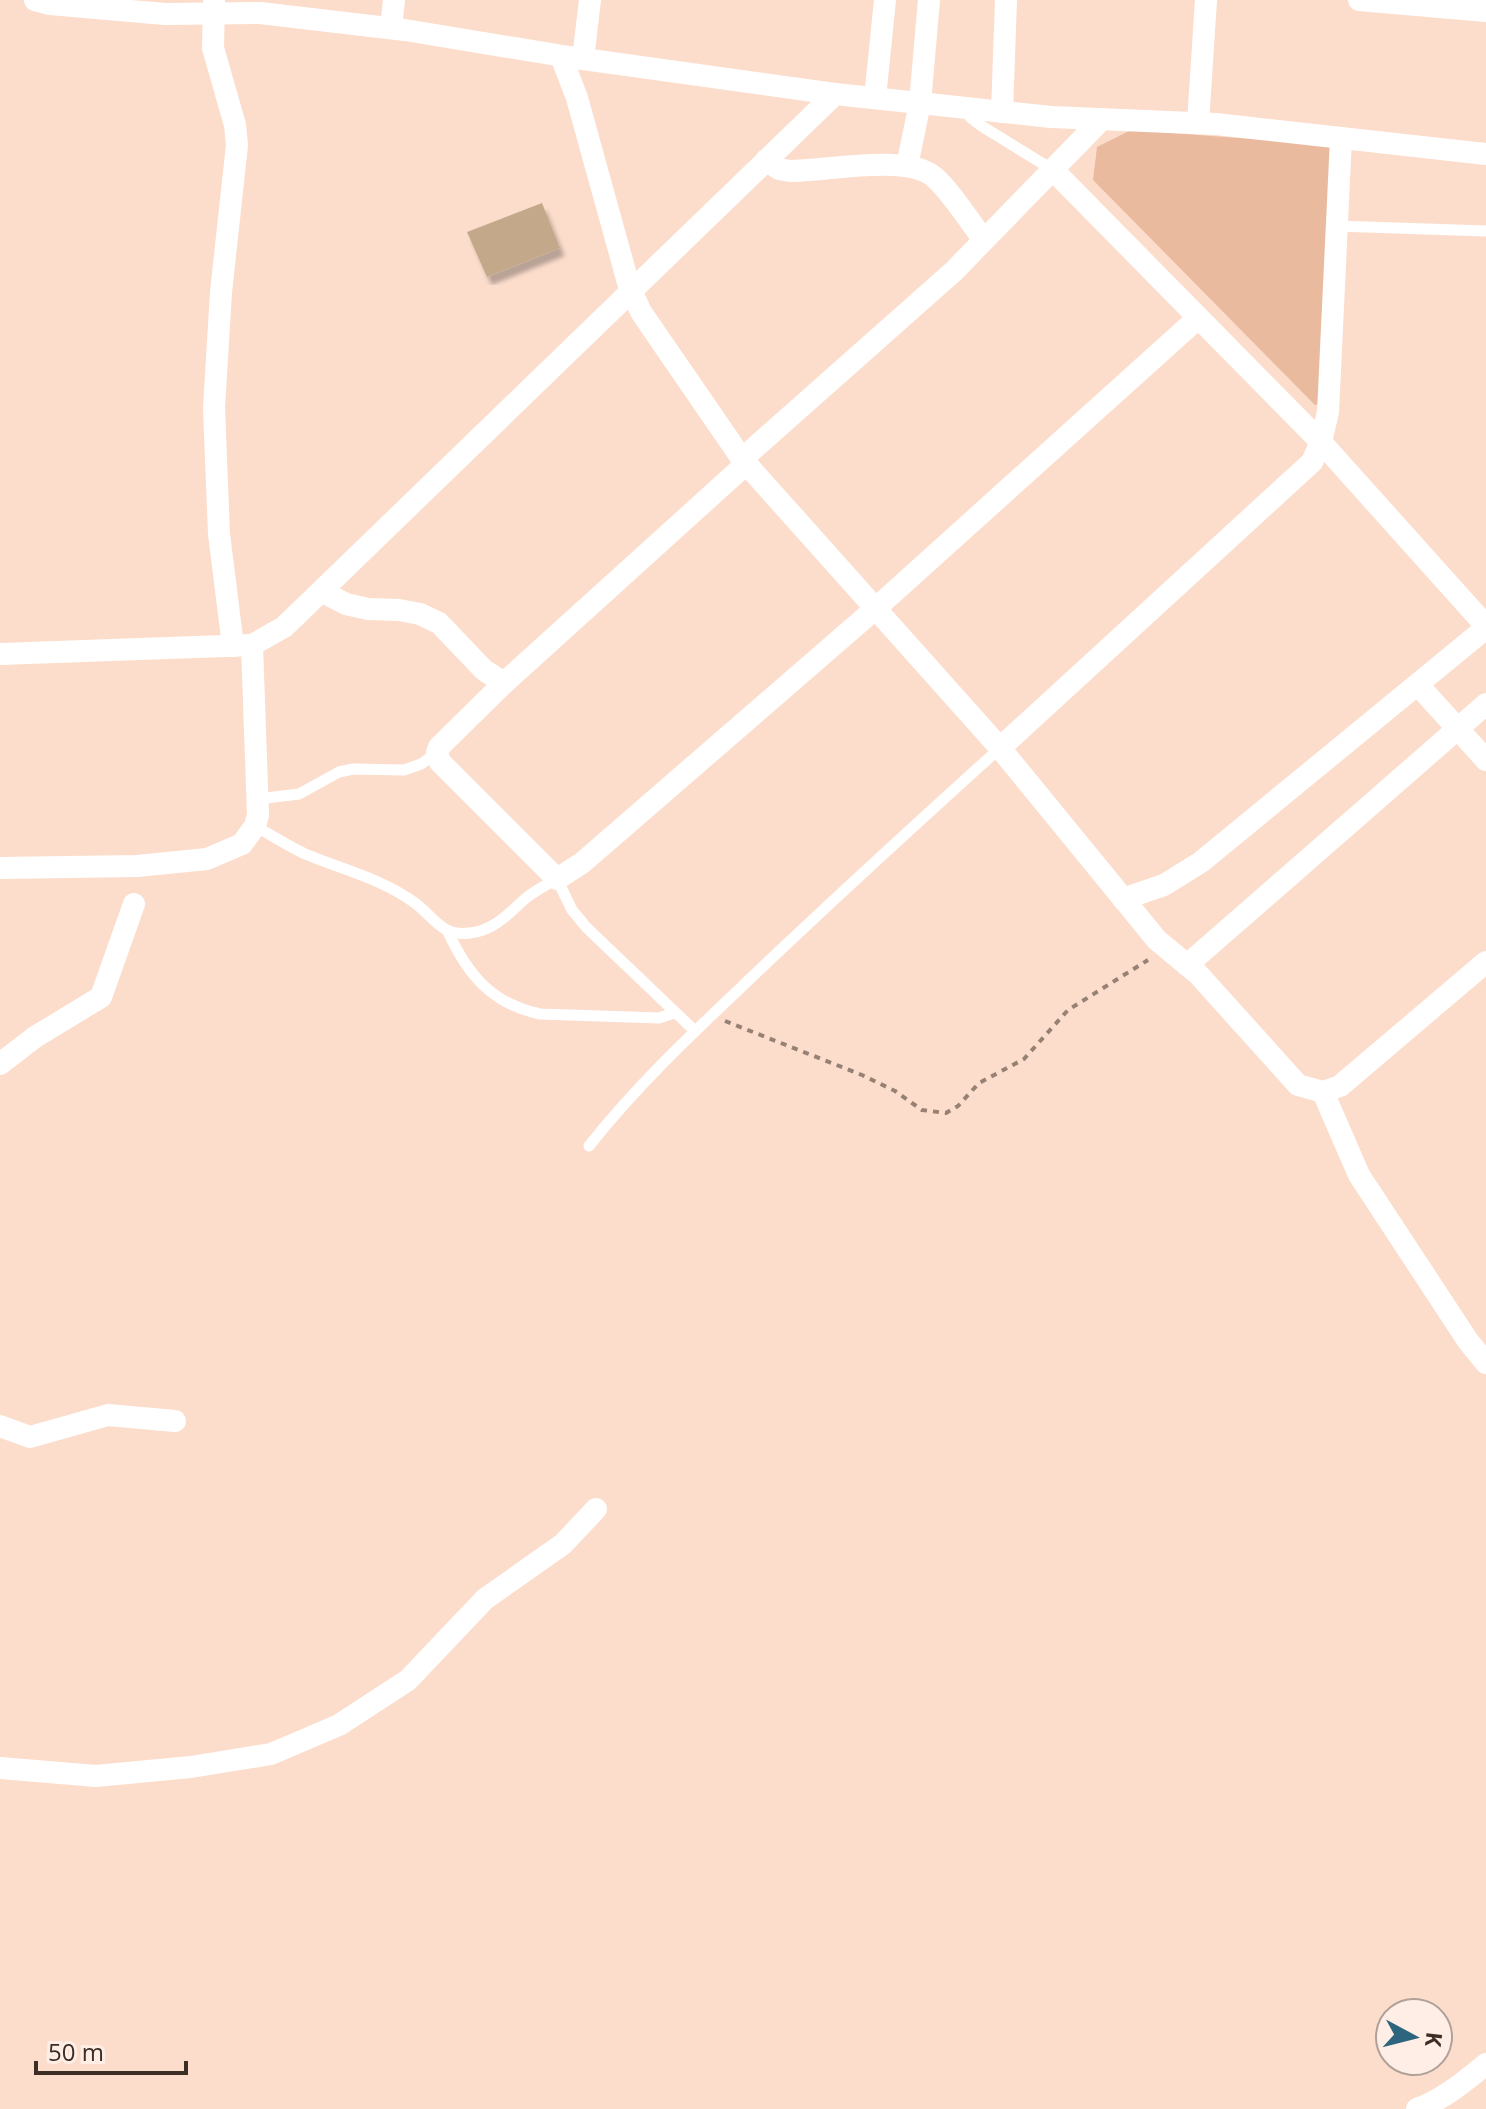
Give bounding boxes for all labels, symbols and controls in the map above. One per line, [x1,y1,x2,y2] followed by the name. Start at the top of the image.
[1374,1997,1454,2077] north arrow
[36,2025,186,2075] scale bar
[1419,2030,1451,2049] text: K
[48,2035,104,2068] text: 50 m

